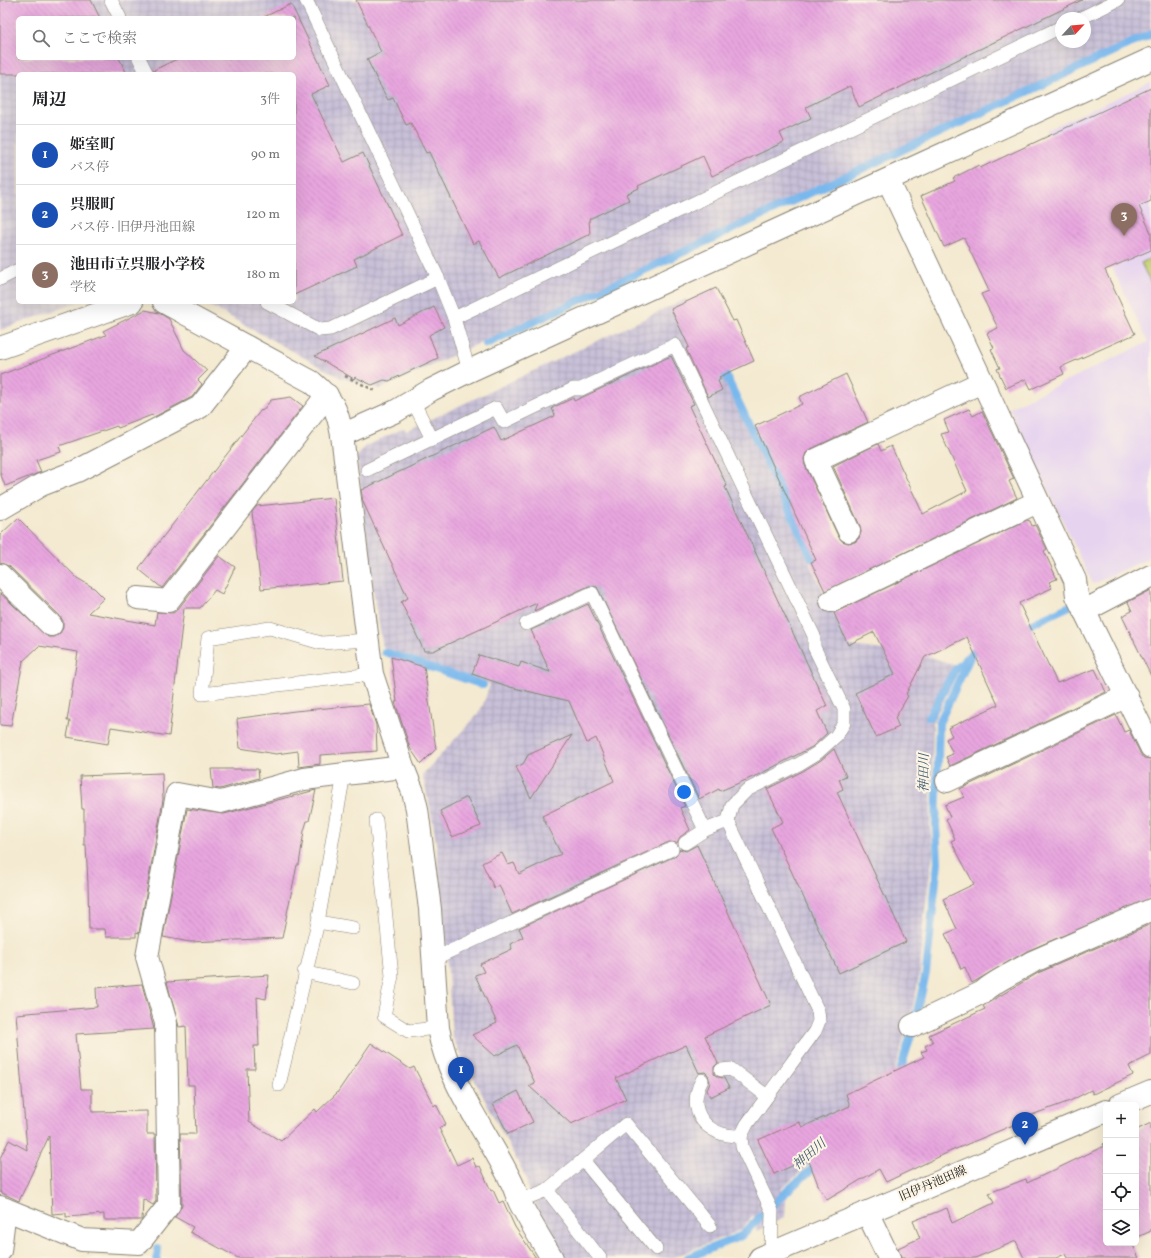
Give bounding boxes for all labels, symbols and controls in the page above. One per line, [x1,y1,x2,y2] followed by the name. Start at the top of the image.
[1055,12,1091,48] north arrow
[16,16,296,60] search box
[30,27,52,49] icon: search
[62,29,137,50] text: ここで検索
[32,89,66,112] text: 周辺
[260,91,280,109] text: 3件
[70,135,115,156] text: 姫室町
[42,146,48,164] text: 1
[251,146,280,164] text: 90 m
[70,159,109,177] text: バス停
[70,195,115,216] text: 呉服町
[1111,203,1137,236] pin: 3
[42,206,48,224] text: 2
[246,206,280,224] text: 120 m
[70,219,195,237] text: バス停 · 旧伊丹池田線
[70,255,205,276] text: 池田市立呉服小学校
[42,266,48,284] text: 3
[246,266,280,284] text: 180 m
[70,279,96,297] text: 学校
[916,751,934,793] water label: 神田川
[674,782,694,802] your location
[448,1057,474,1090] pin: 1
[1103,1102,1139,1246] map controls
[1103,1102,1139,1138] button: +
[1012,1112,1038,1145] pin: 2
[789,1134,832,1175] water label: 神田川
[1103,1138,1139,1174] button: −
[897,1163,969,1205] street label: 旧伊丹池田線
[1103,1174,1139,1210] button: locate
[1103,1210,1139,1246] button: layers

